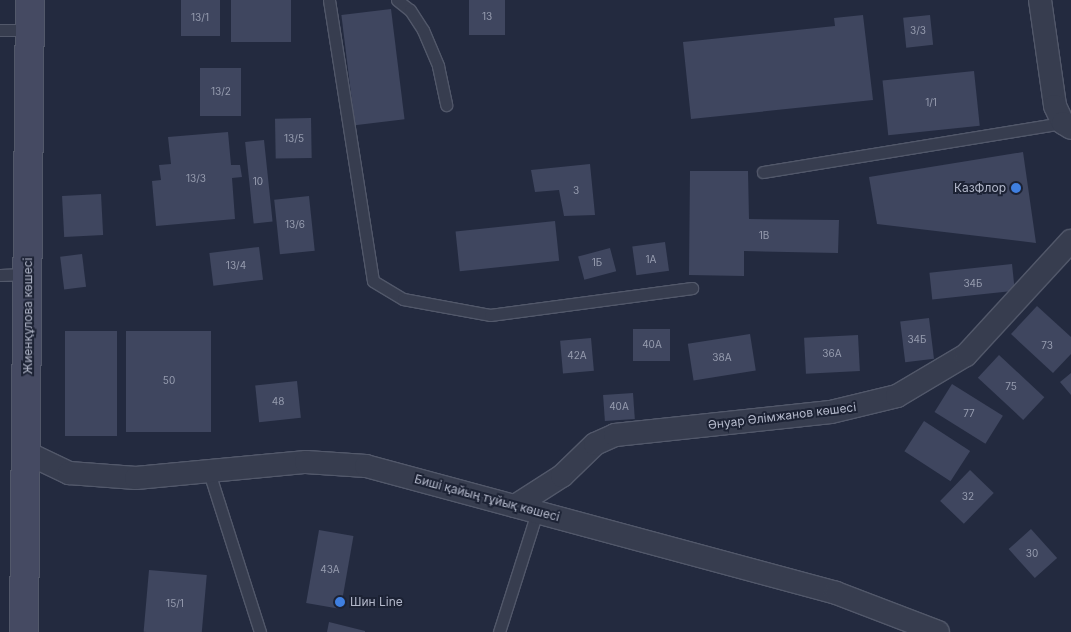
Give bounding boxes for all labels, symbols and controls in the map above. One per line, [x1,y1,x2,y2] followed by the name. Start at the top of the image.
[482,11,492,23] house number: 13
[191,12,209,24] house number: 13/1
[910,25,926,37] house number: 3/3
[211,86,231,98] house number: 13/2
[925,97,937,109] house number: 1/1
[284,133,304,145] house number: 13/5
[186,173,206,185] house number: 13/3
[253,176,263,188] house number: 10
[954,181,1006,195] place label: КазФлор
[1010,182,1022,194] marker: КазФлор
[573,185,579,197] house number: 3
[285,219,305,231] house number: 13/6
[759,230,769,242] house number: 1В
[646,254,656,266] house number: 1А
[592,257,602,269] house number: 1Б
[21,258,35,374] street label: Жиенқұлова көшесі
[226,260,246,272] house number: 13/4
[963,278,983,290] house number: 34Б
[907,334,927,346] house number: 34Б
[642,339,662,351] house number: 40А
[1041,340,1053,352] house number: 73
[822,348,842,360] house number: 36А
[567,350,587,362] house number: 42А
[712,352,732,364] house number: 38А
[163,375,175,387] house number: 50
[1005,381,1017,393] house number: 75
[272,396,284,408] house number: 48
[707,400,857,432] street label: Әнуар Әлімжанов көшесі
[609,401,629,413] house number: 40А
[963,408,975,420] house number: 77
[413,472,561,524] street label: Биші қайың тұйық көшесі
[962,491,974,503] house number: 32
[1026,548,1038,560] house number: 30
[320,564,340,576] house number: 43А
[350,595,403,609] place label: Шин Line
[334,596,346,608] marker: Шин Line
[166,598,184,610] house number: 15/1

